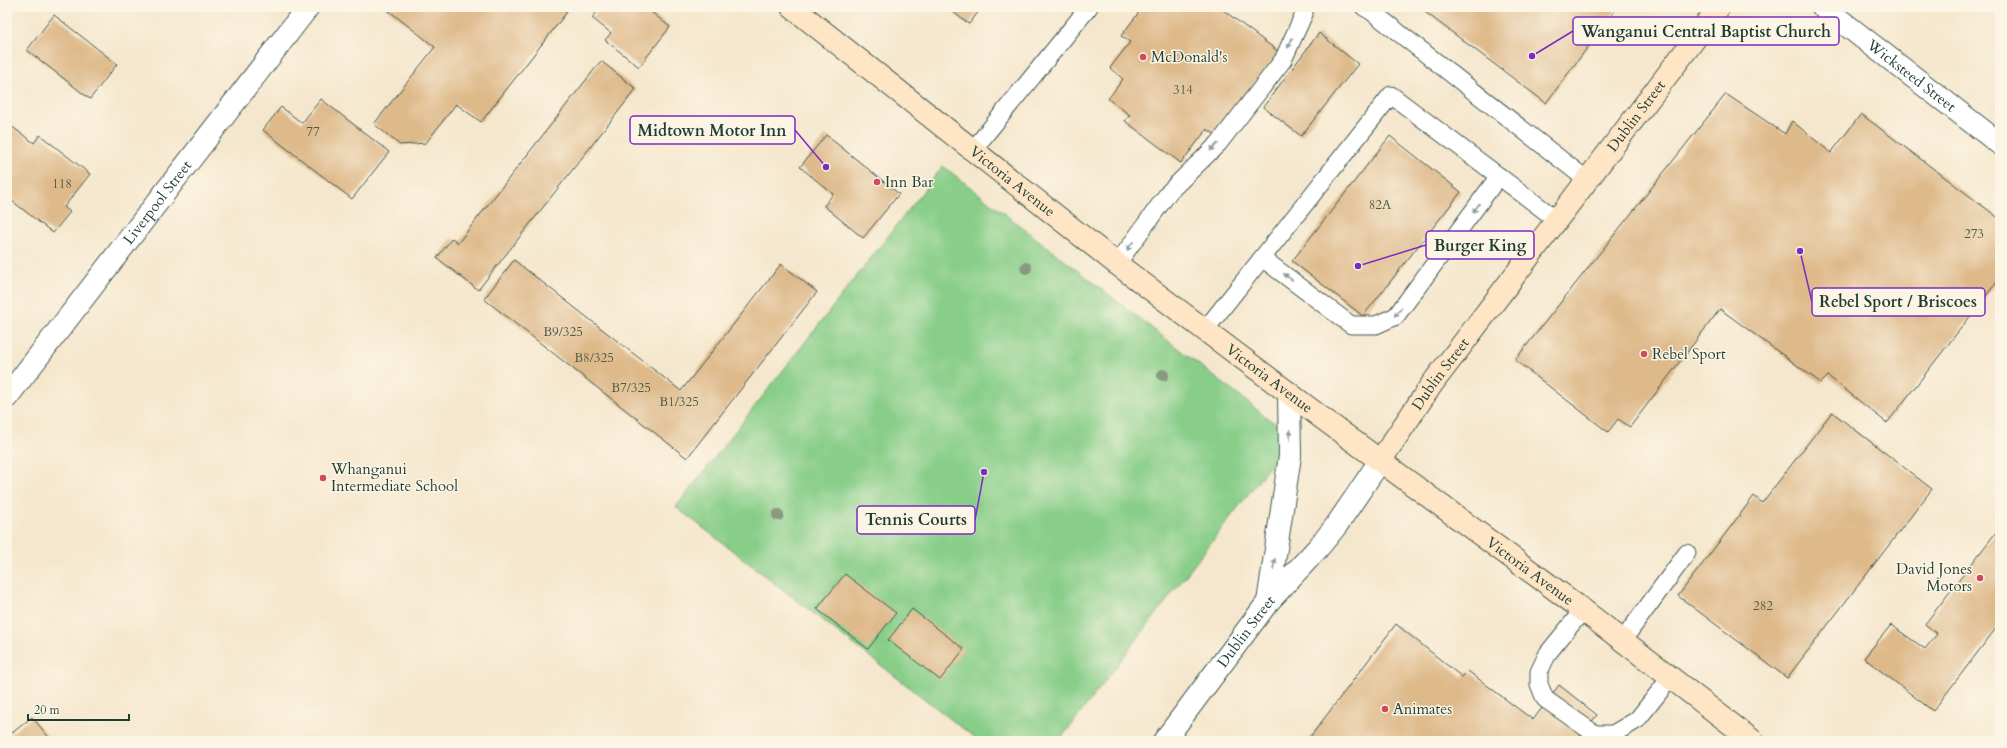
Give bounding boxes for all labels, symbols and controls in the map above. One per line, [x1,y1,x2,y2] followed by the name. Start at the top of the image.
[1573,17,1839,45] callout: Wanganui Central Baptist Church
[1580,21,1831,43] text: Wanganui Central Baptist Church
[1862,34,1960,116] street label: Wicksteed Street
[1287,37,1293,48] one-way arrow
[1151,47,1228,67] place label: McDonald's
[1138,52,1148,62] marker: McDonald's
[1602,76,1670,156] street label: Dublin Street
[1173,81,1193,99] house number: 314
[630,116,795,144] callout: Midtown Motor Inn
[637,120,787,142] text: Midtown Motor Inn
[306,123,320,141] house number: 77
[965,141,1059,221] street label: Victoria Avenue
[1209,143,1219,152] one-way arrow
[118,156,196,248] street label: Liverpool Street
[885,172,934,192] place label: Inn Bar
[52,175,72,193] house number: 118
[872,177,882,187] marker: Inn Bar
[1369,196,1392,214] house number: 82A
[1471,202,1480,213] one-way arrow
[1964,225,1984,243] house number: 273
[1426,231,1534,259] callout: Burger King
[1434,235,1527,257] text: Burger King
[1126,240,1134,251] one-way arrow
[1283,274,1293,282] one-way arrow
[1812,288,1985,316] callout: Rebel Sport / Briscoes
[1819,291,1977,313] text: Rebel Sport / Briscoes
[1394,307,1403,317] one-way arrow
[543,323,583,341] house number: B9/325
[1407,333,1474,414] street label: Dublin Street
[1222,339,1317,418] street label: Victoria Avenue
[1652,344,1726,364] place label: Rebel Sport
[574,349,614,367] house number: B8/325
[1639,349,1649,359] marker: Rebel Sport
[611,379,651,397] house number: B7/325
[659,393,699,411] house number: B1/325
[1287,428,1293,441] one-way arrow
[330,459,458,496] place label: Whanganui Intermediate School
[318,473,328,483] marker: Whanganui Intermediate School
[857,506,975,534] callout: Tennis Courts
[865,509,967,531] text: Tennis Courts
[1482,532,1578,610] street label: Victoria Avenue
[1271,558,1277,570] one-way arrow
[1896,559,1972,596] place label: David Jones Motors
[1975,573,1985,583] marker: David Jones Motors
[1213,591,1280,671] street label: Dublin Street
[1753,597,1773,615] house number: 282
[28,696,129,722] scale bar
[1393,699,1452,719] place label: Animates
[34,702,61,718] text: 20 m
[1380,704,1390,714] marker: Animates

